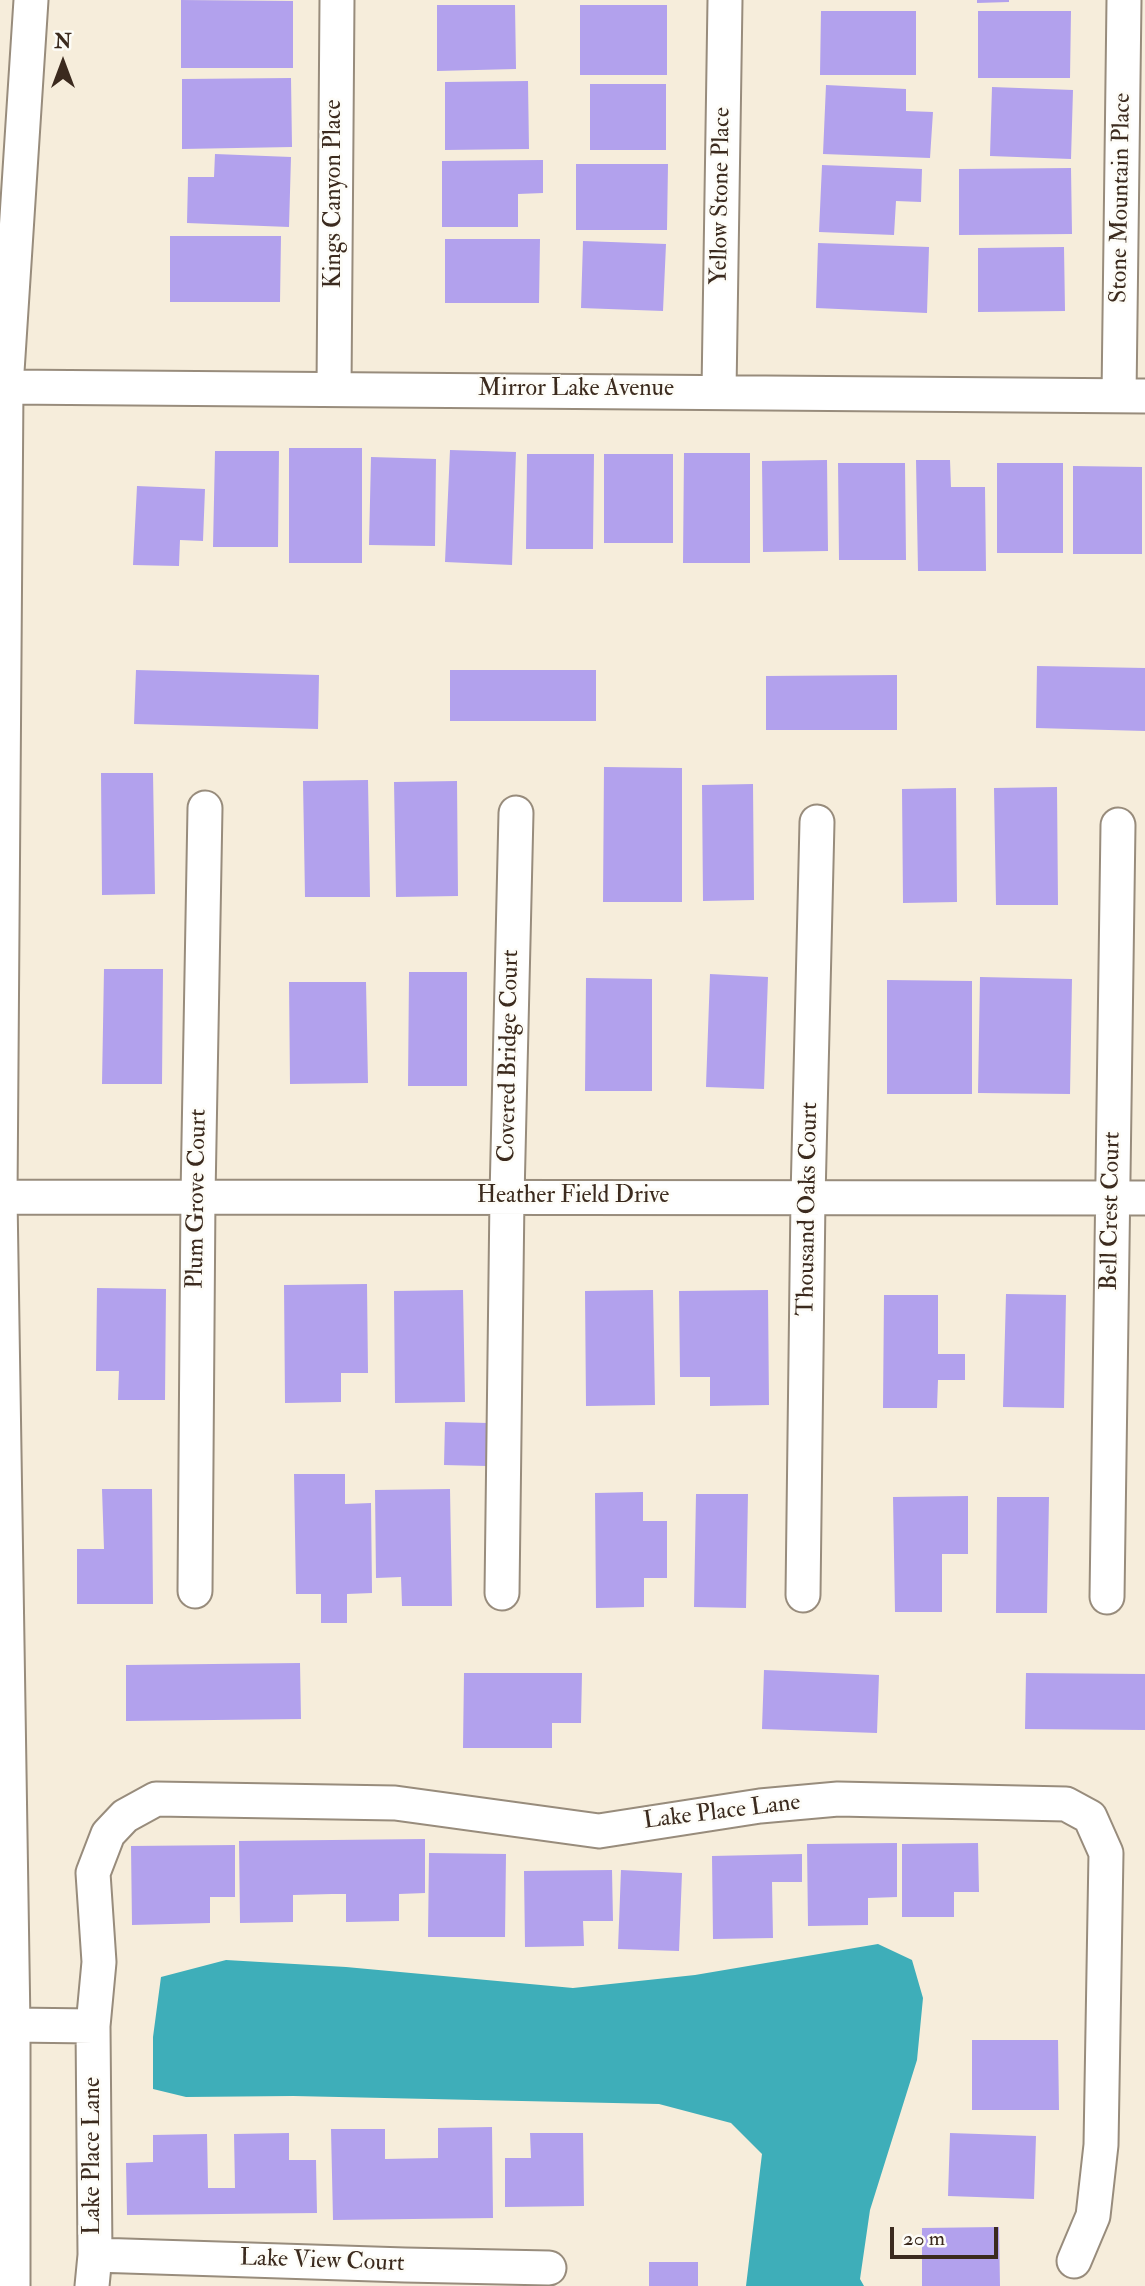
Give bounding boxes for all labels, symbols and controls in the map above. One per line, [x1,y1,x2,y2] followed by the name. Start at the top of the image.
[28,28,98,98] north arrow
[54,30,72,54] text: N
[1106,93,1138,303] street label: Stone Mountain Place
[321,99,349,289] street label: Kings Canyon Place
[706,107,738,285] street label: Yellow Stone Place
[478,376,674,404] street label: Mirror Lake Avenue
[494,949,526,1163] street label: Covered Bridge Court
[793,1102,825,1316] street label: Thousand Oaks Court
[182,1109,214,1289] street label: Plum Grove Court
[1096,1131,1128,1291] street label: Bell Crest Court
[477,1183,669,1211] street label: Heather Field Drive
[642,1789,802,1837] street label: Lake Place Lane
[80,2077,108,2235] street label: Lake Place Lane
[893,2212,1002,2256] scale bar
[903,2225,945,2252] text: 20 m
[239,2245,405,2279] street label: Lake View Court

